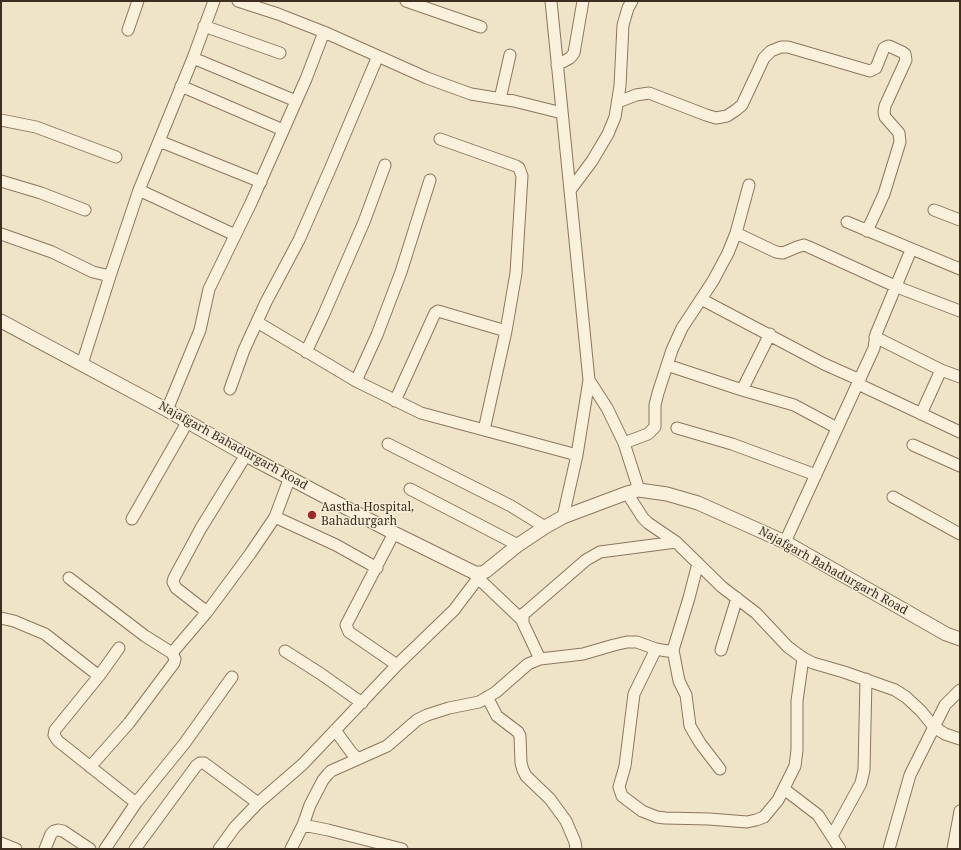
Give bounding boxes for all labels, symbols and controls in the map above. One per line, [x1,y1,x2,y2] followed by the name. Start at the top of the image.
[156,399,310,493] street label: Najafgarh Bahadurgarh Road
[321,501,414,529] place label: Aastha Hospital, Bahadurgarh
[306,509,318,521] marker: Aastha Hospital, Bahadurgarh
[756,524,910,618] street label: Najafgarh Bahadurgarh Road

